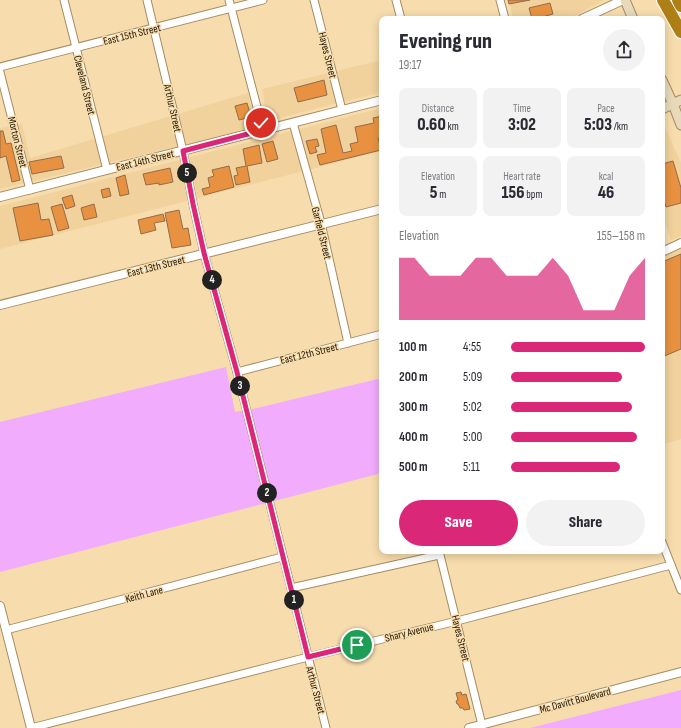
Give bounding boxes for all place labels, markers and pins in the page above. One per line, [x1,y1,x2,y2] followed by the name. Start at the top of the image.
[244,106,278,140] pin
[177,163,197,183] pin: 5
[202,270,222,290] pin: 4
[230,376,250,396] pin: 3
[257,483,277,503] pin: 2
[284,590,304,610] pin: 1
[340,628,374,662] pin

